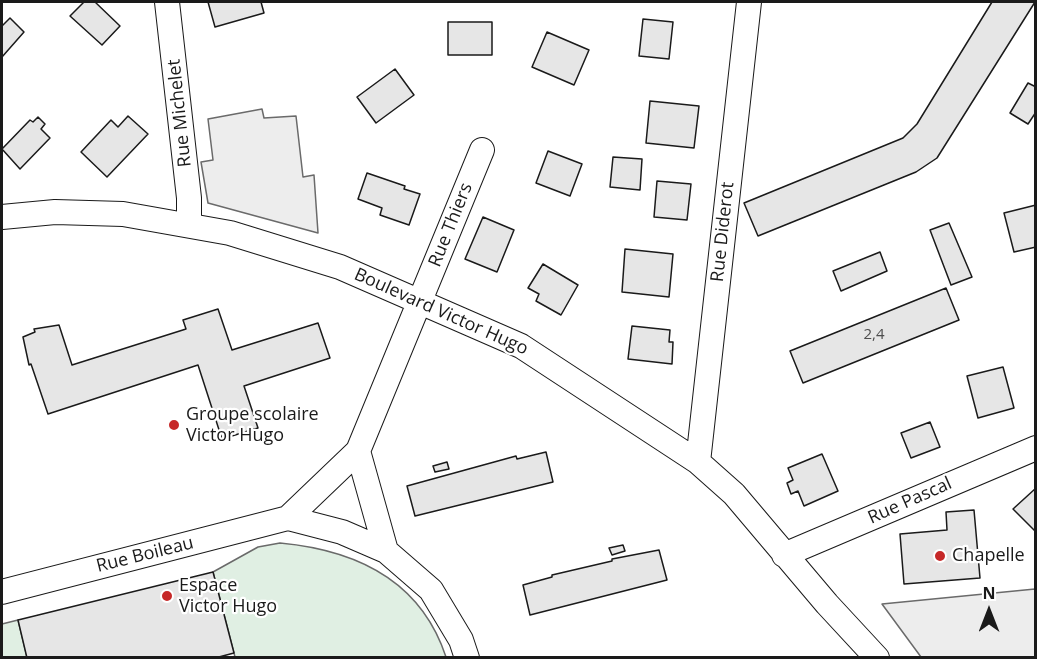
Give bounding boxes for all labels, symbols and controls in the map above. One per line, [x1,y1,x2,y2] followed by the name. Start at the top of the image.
[164,58,196,168] street label: Rue Michelet
[424,180,478,270] street label: Rue Thiers
[707,181,739,283] street label: Rue Diderot
[351,264,531,360] street label: Boulevard Victor Hugo
[863,326,885,344] house number: 2,4
[186,404,319,446] place label: Groupe scolaire Victor Hugo
[167,418,181,432] marker: Groupe scolaire Victor Hugo
[865,473,955,529] street label: Rue Pascal
[94,532,196,578] street label: Rue Boileau
[952,545,1025,567] place label: Chapelle
[933,549,947,563] marker: Chapelle
[179,575,277,618] place label: Espace Victor Hugo
[959,581,1019,641] north arrow
[982,582,996,604] text: N
[160,589,174,603] marker: Espace Victor Hugo

